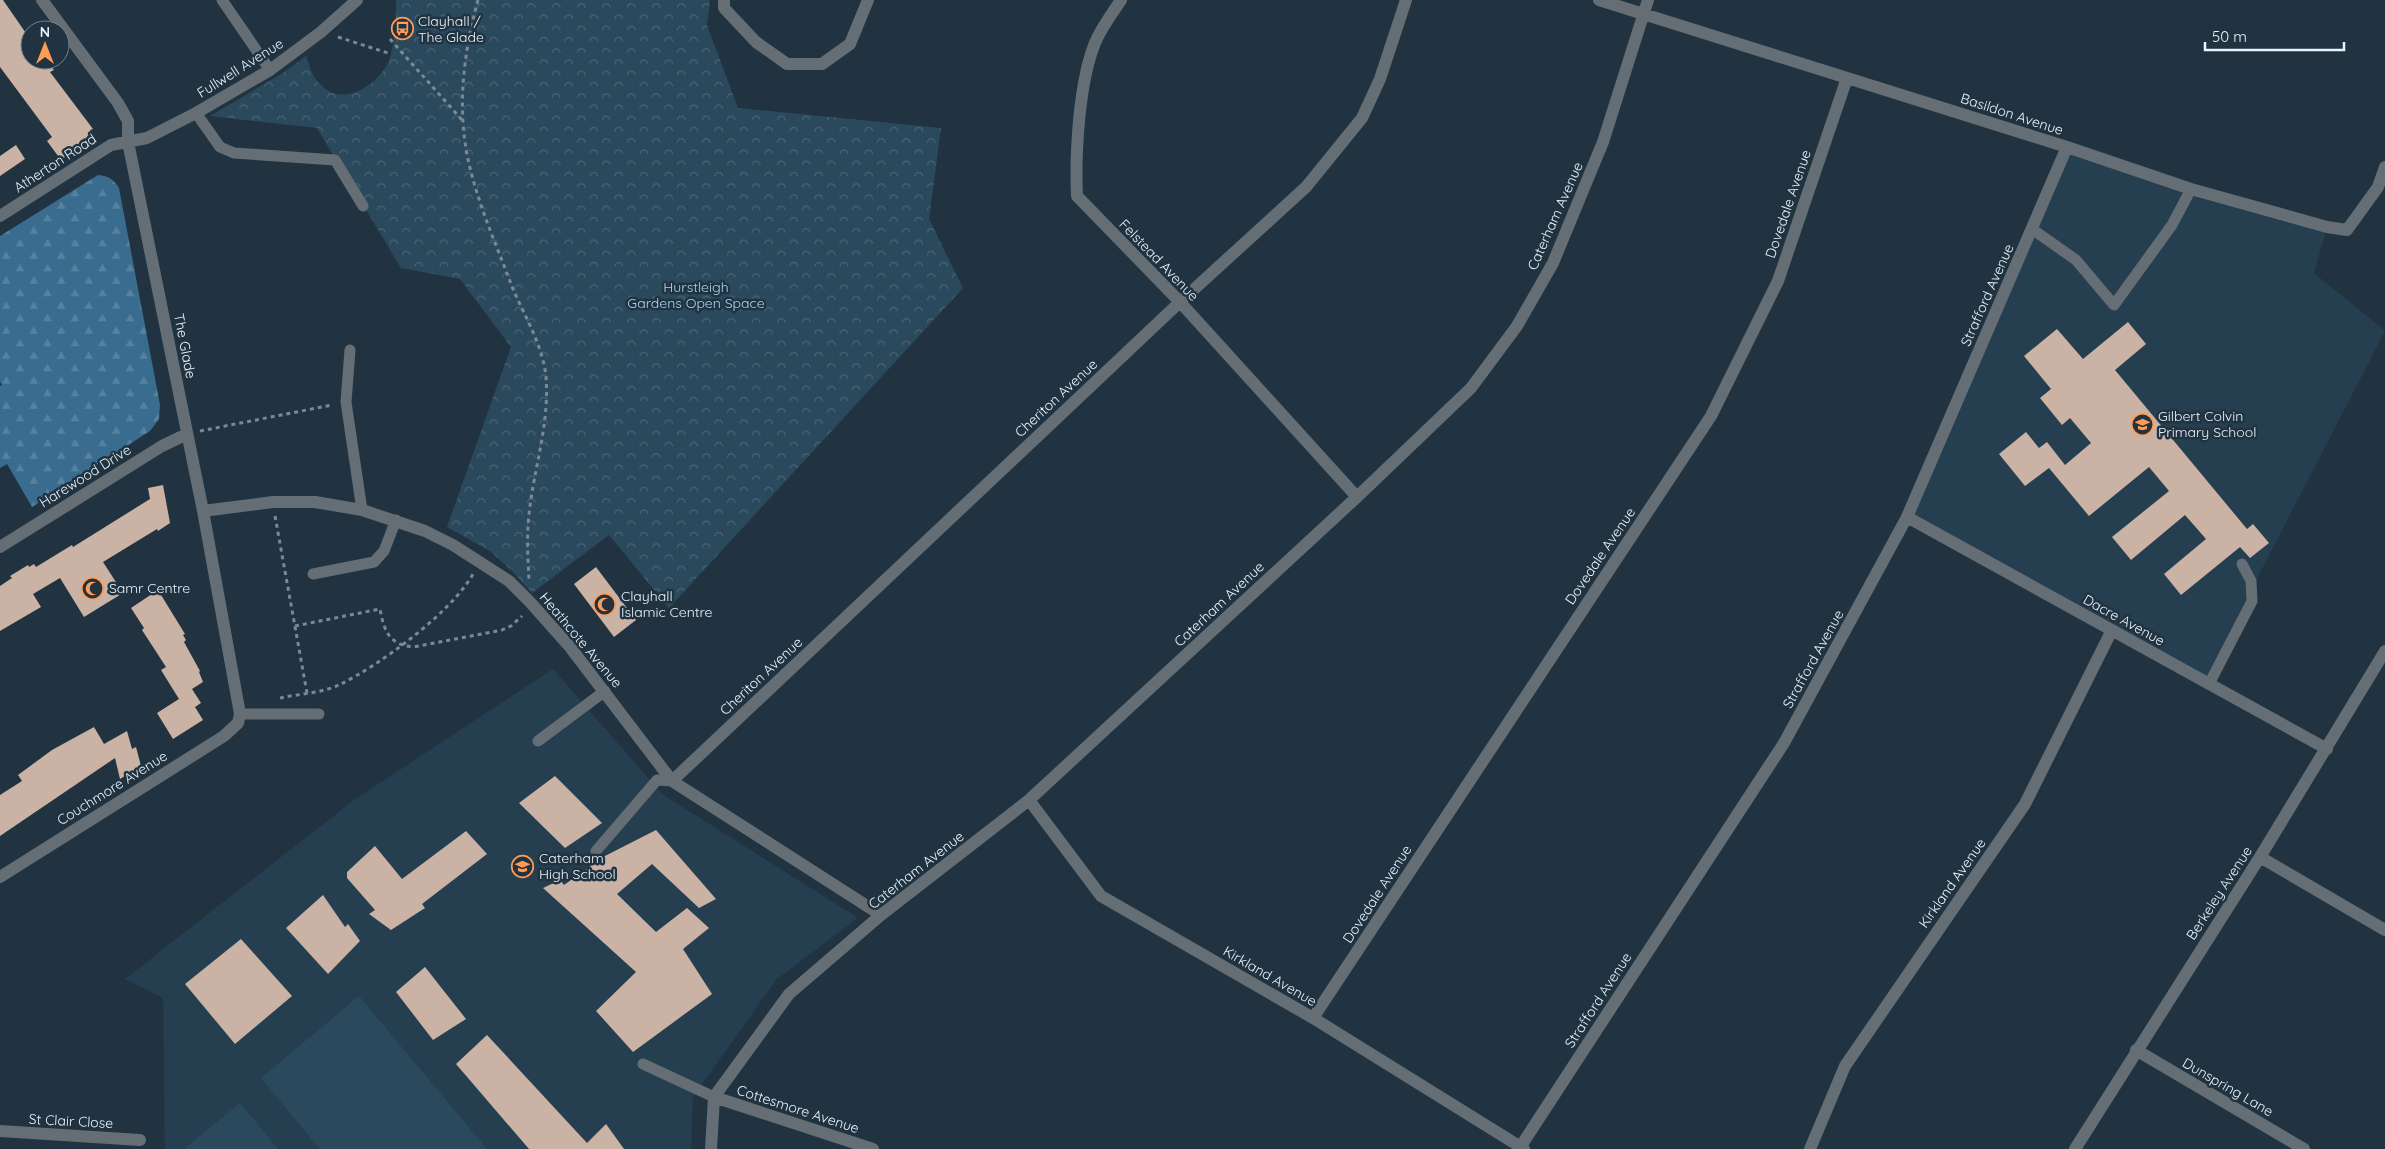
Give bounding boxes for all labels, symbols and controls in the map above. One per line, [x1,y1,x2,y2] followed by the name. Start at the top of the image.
[418,12,484,46] place label: Clayhall / The Glade
[390,17,414,41] bus stop icon: Clayhall / The Glade
[20,20,70,70] north arrow
[2205,20,2344,52] scale bar
[40,23,50,41] text: N
[2212,27,2247,46] text: 50 m
[193,34,287,102] street label: Fullwell Avenue
[1958,89,2066,139] street label: Basildon Avenue
[10,130,100,196] street label: Atherton Road
[1761,147,1815,261] street label: Dovedale Avenue
[1523,159,1587,273] street label: Caterham Avenue
[1115,215,1203,305] street label: Felstead Avenue
[1956,241,2018,349] street label: Strafford Avenue
[627,278,765,312] park label: Hurstleigh Gardens Open Space
[170,312,200,380] street label: The Glade
[1011,355,1101,441] street label: Cheriton Avenue
[2158,407,2256,441] place label: Gilbert Colvin Primary School
[2130,412,2154,436] school or university icon: Gilbert Colvin Primary School
[36,440,134,511] street label: Harewood Drive
[1561,504,1639,608] street label: Dovedale Avenue
[1170,558,1268,650] street label: Caterham Avenue
[81,576,105,600] mosque icon: Samr Centre
[109,579,190,597] place label: Samr Centre
[621,587,713,621] place label: Clayhall Islamic Centre
[536,589,626,692] street label: Heathcote Avenue
[2080,590,2168,650] street label: Dacre Avenue
[593,592,617,616] mosque icon: Clayhall Islamic Centre
[1778,606,1848,712] street label: Strafford Avenue
[716,633,806,719] street label: Cheriton Avenue
[54,747,171,829] street label: Couchmore Avenue
[865,827,968,913] street label: Caterham Avenue
[1914,835,1990,931] street label: Kirkland Avenue
[1339,841,1415,946] street label: Dovedale Avenue
[2182,843,2256,943] street label: Berkeley Avenue
[539,849,616,883] place label: Caterham High School
[511,854,535,878] school or university icon: Caterham High School
[1220,942,1320,1010] street label: Kirkland Avenue
[1560,949,1636,1051] street label: Strafford Avenue
[2179,1054,2277,1120] street label: Dunspring Lane
[735,1081,861,1137] street label: Cottesmore Avenue
[28,1110,114,1132] street label: St Clair Close

